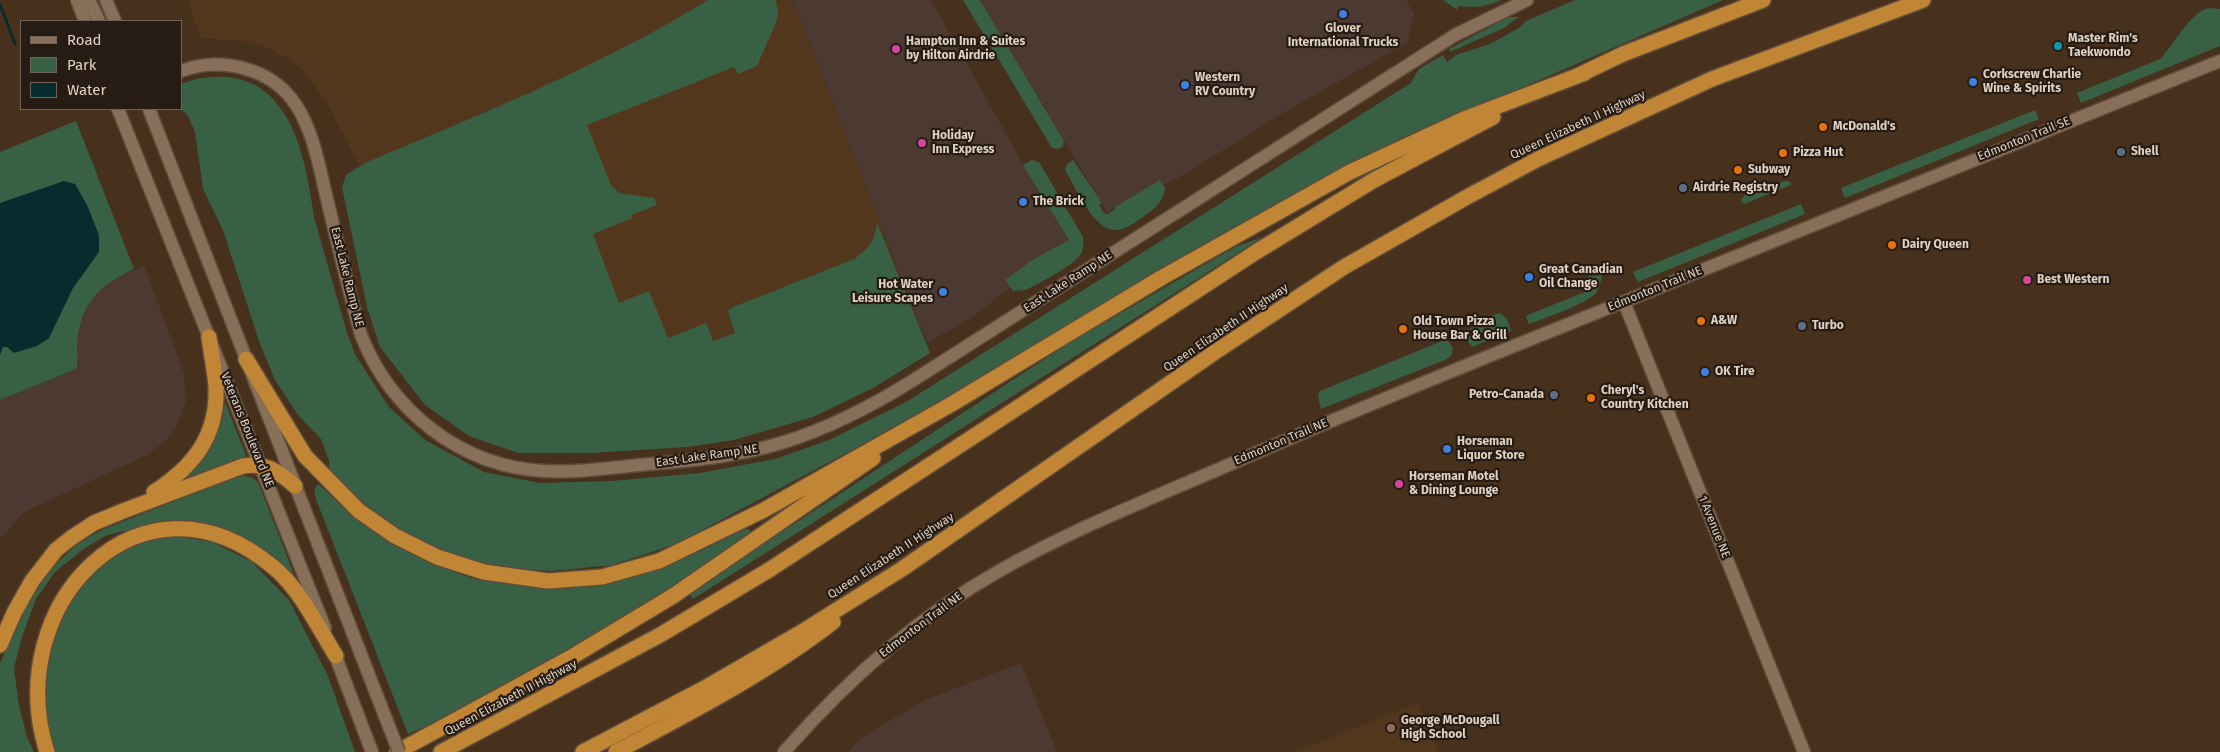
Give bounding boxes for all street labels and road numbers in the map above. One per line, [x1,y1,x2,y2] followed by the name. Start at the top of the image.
[1508,87,1648,163] street label: Queen Elizabeth II Highway
[1976,114,2072,164] street label: Edmonton Trail SE
[328,225,366,329] street label: East Lake Ramp NE
[1021,248,1115,316] street label: East Lake Ramp NE
[1606,264,1704,314] street label: Edmonton Trail NE
[1161,281,1291,375] street label: Queen Elizabeth II Highway
[217,370,277,490] street label: Veterans Boulevard NE
[1232,416,1330,468] street label: Edmonton Trail NE
[655,442,759,470] street label: East Lake Ramp NE
[1695,494,1733,560] street label: 1 Avenue NE
[825,510,957,602] street label: Queen Elizabeth II Highway
[877,589,965,661] street label: Edmonton Trail NE
[443,657,579,739] street label: Queen Elizabeth II Highway

